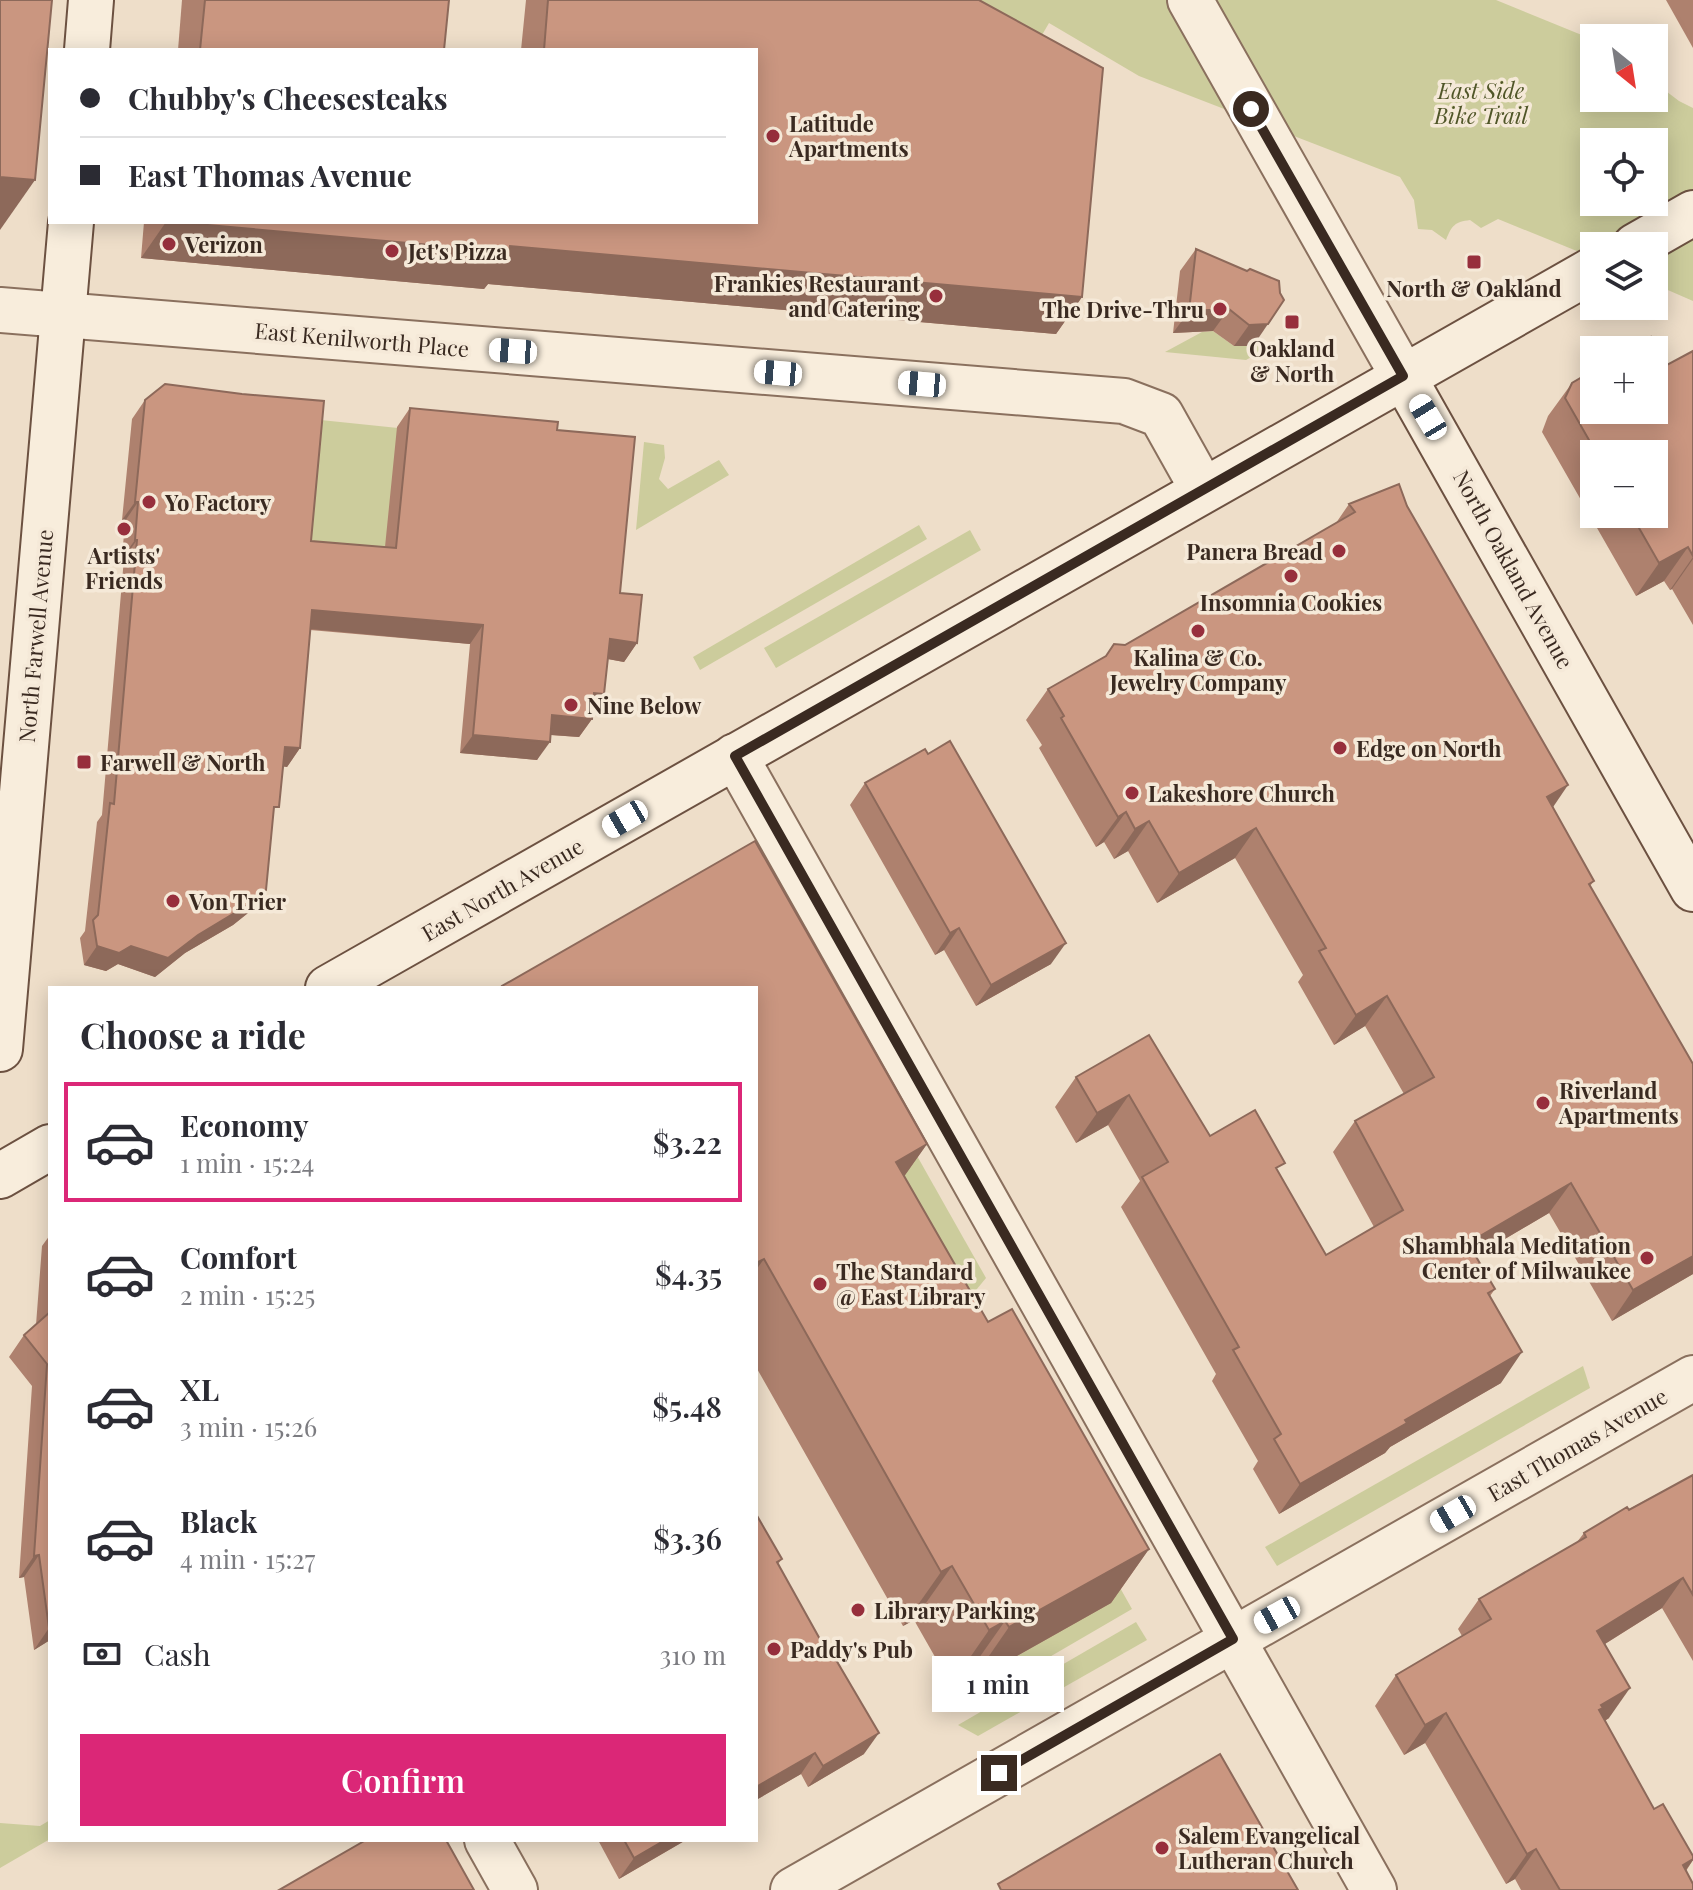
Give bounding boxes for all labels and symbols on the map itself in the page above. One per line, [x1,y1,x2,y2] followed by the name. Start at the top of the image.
[1580,24,1668,112] north arrow
[1433,75,1529,130] park label: East Side Bike Trail
[1233,91,1269,127] route start
[788,108,909,163] place label: Latitude Apartments
[764,127,782,145] marker: Latitude Apartments
[184,229,263,259] place label: Verizon
[160,235,178,253] marker: Verizon
[407,236,508,266] place label: Jet's Pizza
[383,242,401,260] marker: Jet's Pizza
[1465,253,1483,271] marker: North & Oakland
[714,268,921,323] place label: Frankies Restaurant and Catering
[1386,273,1562,303] place label: North & Oakland
[927,287,945,305] marker: Frankies Restaurant and Catering
[1042,294,1204,324] place label: The Drive-Thru
[1211,300,1229,318] marker: The Drive-Thru
[1283,313,1301,331] marker: Oakland & North
[254,315,470,363] street label: East Kenilworth Place
[1249,333,1335,388] place label: Oakland & North
[488,337,538,365] car
[753,359,803,387] car
[897,370,947,398] car
[1405,390,1451,444] car
[1447,464,1581,674] street label: North Oakland Avenue
[164,487,272,517] place label: Yo Factory
[140,493,158,511] marker: Yo Factory
[115,520,133,538] marker: Artists' Friends
[11,528,59,744] street label: North Farwell Avenue
[1186,536,1323,566] place label: Panera Bread
[85,540,163,595] place label: Artists' Friends
[1330,542,1348,560] marker: Panera Bread
[1282,567,1300,585] marker: Insomnia Cookies
[1200,587,1382,617] place label: Insomnia Cookies
[1189,622,1207,640] marker: Kalina & Co. Jewelry Company
[1109,642,1287,697] place label: Kalina & Co. Jewelry Company
[587,690,702,720] place label: Nine Below
[562,696,580,714] marker: Nine Below
[1356,733,1502,763] place label: Edge on North
[1331,739,1349,757] marker: Edge on North
[100,747,266,777] place label: Farwell & North
[75,753,93,771] marker: Farwell & North
[1148,778,1336,808] place label: Lakeshore Church
[1123,784,1141,802] marker: Lakeshore Church
[598,797,652,841] car
[416,830,588,948] street label: East North Avenue
[188,886,287,916] place label: Von Trier
[164,892,182,910] marker: Von Trier
[1558,1075,1679,1130] place label: Riverland Apartments
[1534,1094,1552,1112] marker: Riverland Apartments
[1402,1230,1631,1285] place label: Shambhala Meditation Center of Milwaukee
[1638,1249,1656,1267] marker: Shambhala Meditation Center of Milwaukee
[836,1256,986,1311] place label: The Standard @ East Library
[811,1275,829,1293] marker: The Standard @ East Library
[1482,1380,1672,1508] street label: East Thomas Avenue
[1426,1492,1480,1536] car
[1250,1593,1304,1637] car
[874,1595,1036,1625] place label: Library Parking
[849,1601,867,1619] marker: Library Parking
[790,1634,913,1664] place label: Paddy's Pub
[765,1640,783,1658] marker: Paddy's Pub
[933,1657,1065,1713] callout: 1 min
[981,1755,1017,1791] route end
[1178,1820,1360,1875] place label: Salem Evangelical Lutheran Church
[1153,1839,1171,1857] marker: Salem Evangelical Lutheran Church

